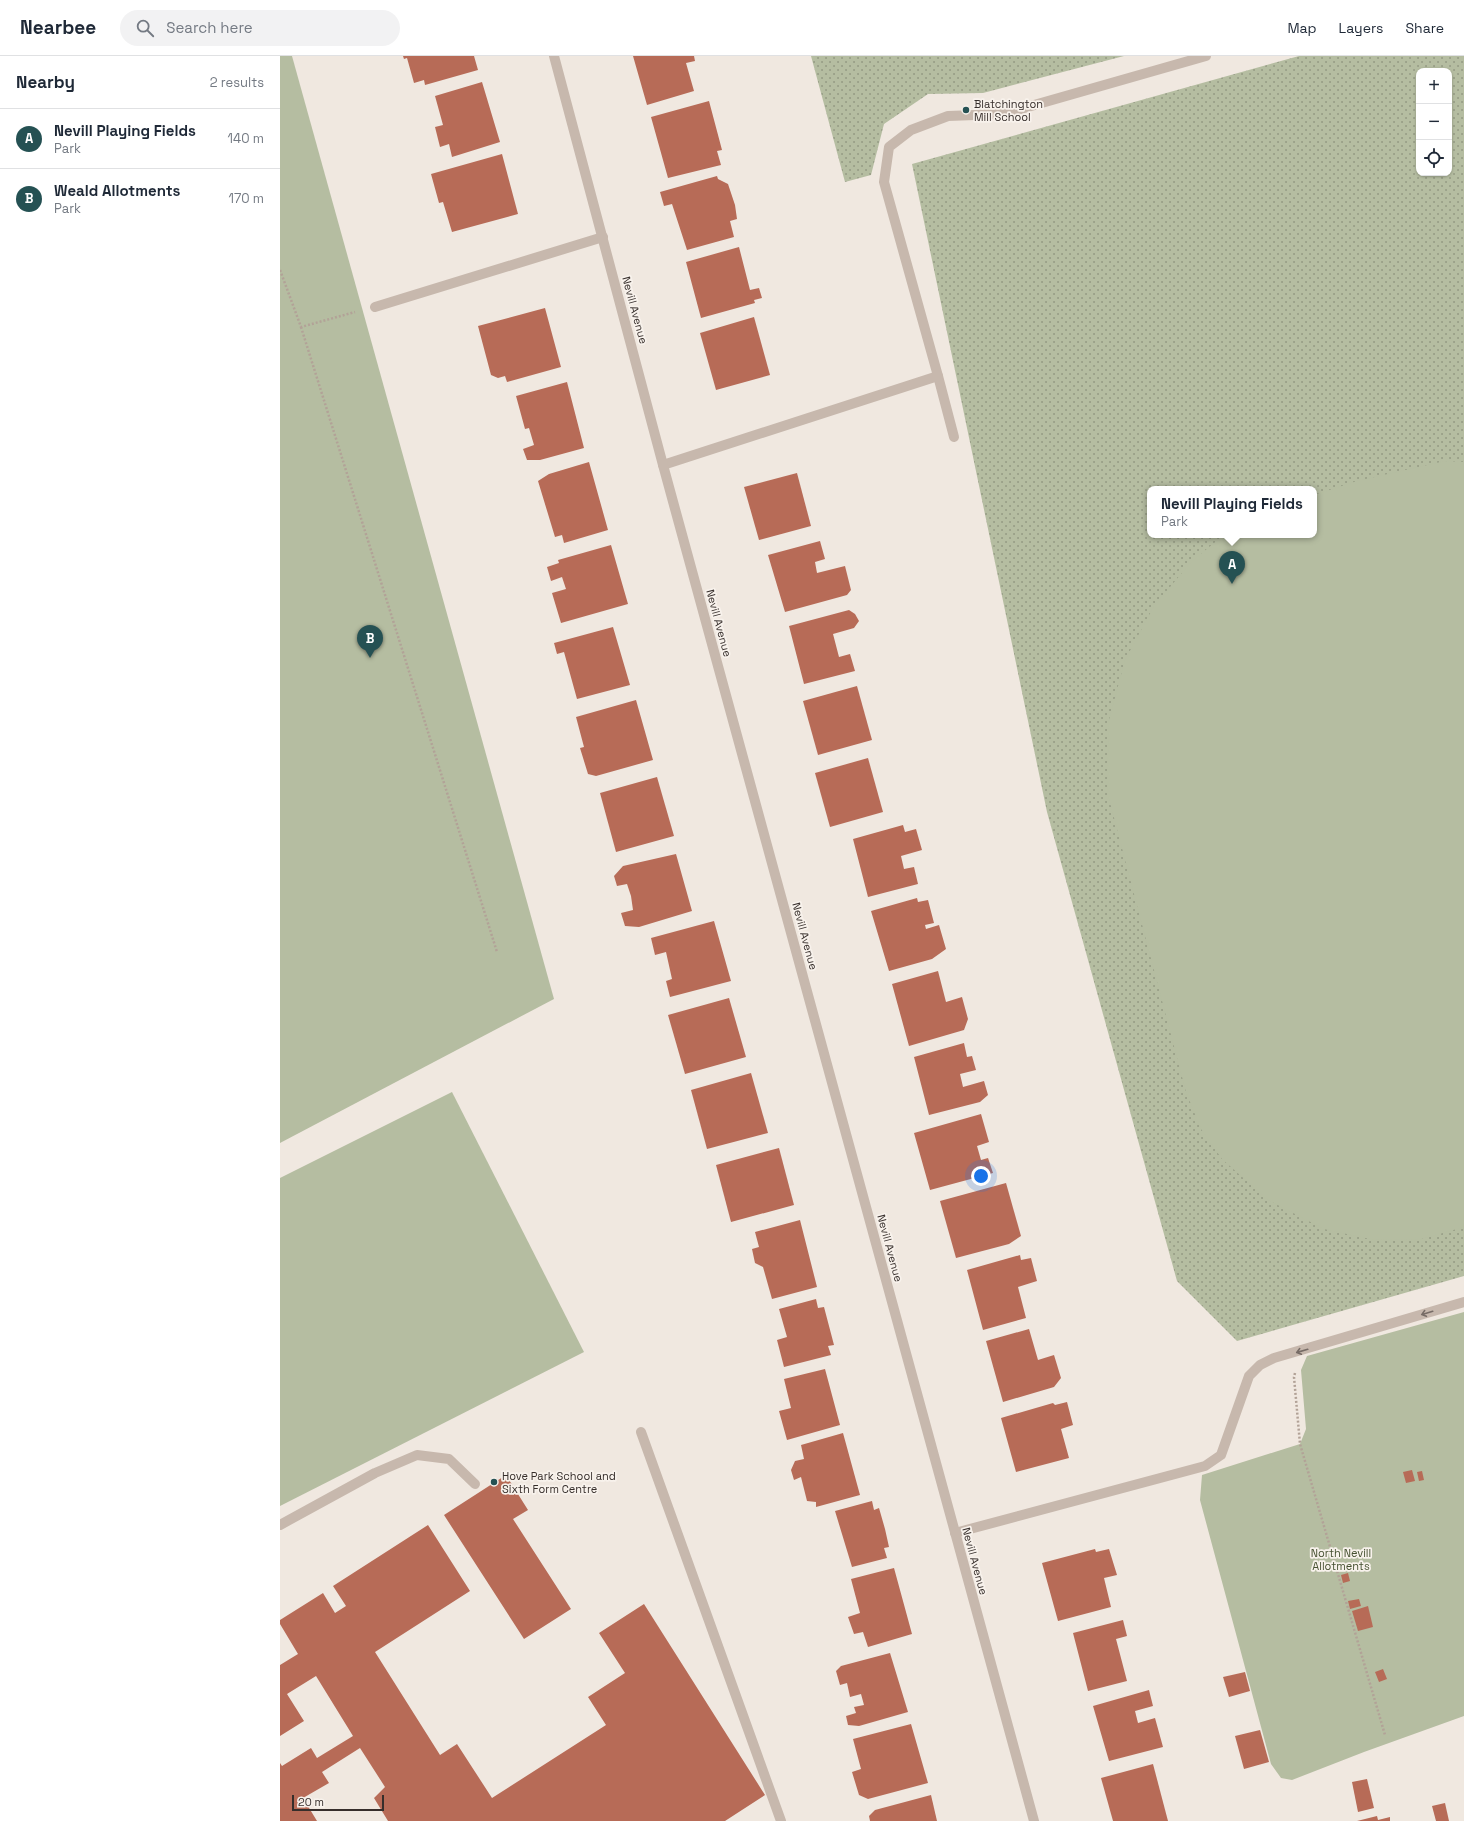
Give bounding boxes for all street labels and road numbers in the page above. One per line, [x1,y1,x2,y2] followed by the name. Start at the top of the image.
[619,275,651,345] street label: Nevill Avenue
[703,588,735,658] street label: Nevill Avenue
[789,901,821,971] street label: Nevill Avenue
[874,1213,906,1283] street label: Nevill Avenue
[959,1526,991,1596] street label: Nevill Avenue

